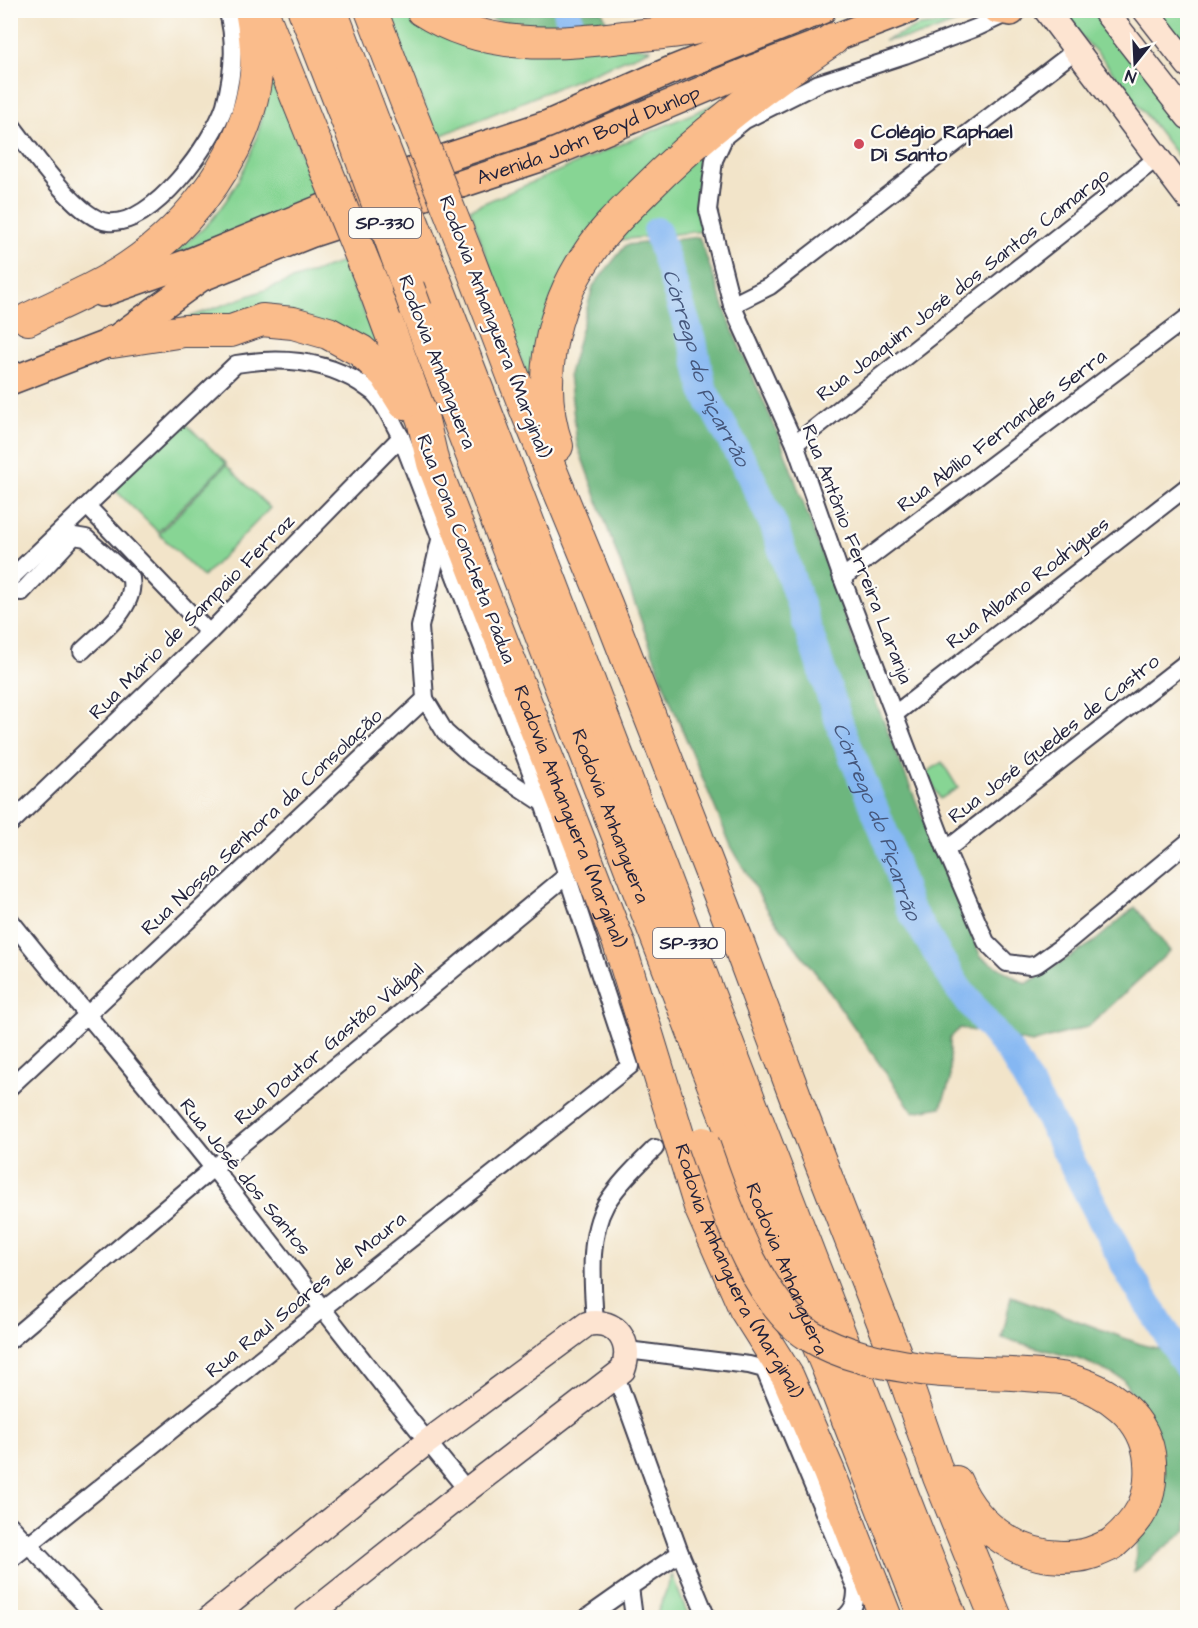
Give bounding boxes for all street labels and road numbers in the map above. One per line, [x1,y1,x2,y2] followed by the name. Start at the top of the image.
[473,78,705,192] street label: Avenida John Boyd Dunlop
[811,162,1116,409] street label: Rua Joaquim José dos Santos Camargo
[434,192,556,462] street label: Rodovia Anhanguera (Marginal)
[349,208,421,238] road number: SP-330
[393,272,481,452] street label: Rodovia Anhanguera
[891,343,1113,519] street label: Rua Abílio Fernandes Serra
[795,420,919,688] street label: Rua Antônio Ferreira Laranja
[409,430,523,668] street label: Rua Dona Concheta Pádua
[83,508,301,726] street label: Rua Mário de Sampaio Ferraz
[940,510,1116,657] street label: Rua Albano Rodrigues
[943,648,1165,830] street label: Rua José Guedes de Castro
[506,681,633,952] street label: Rodovia Anhanguera (Marginal)
[135,702,389,942] street label: Rua Nossa Senhora da Consolação
[564,725,656,907] street label: Rodovia Anhanguera
[653,928,725,958] road number: SP-330
[228,956,430,1132] street label: Rua Doutor Gastão Vidigal
[173,1092,317,1262] street label: Rua José dos Santos
[667,1140,810,1403] street label: Rodovia Anhanguera (Marginal)
[738,1179,835,1359] street label: Rodovia Anhanguera
[200,1205,412,1385] street label: Rua Raul Soares de Moura

